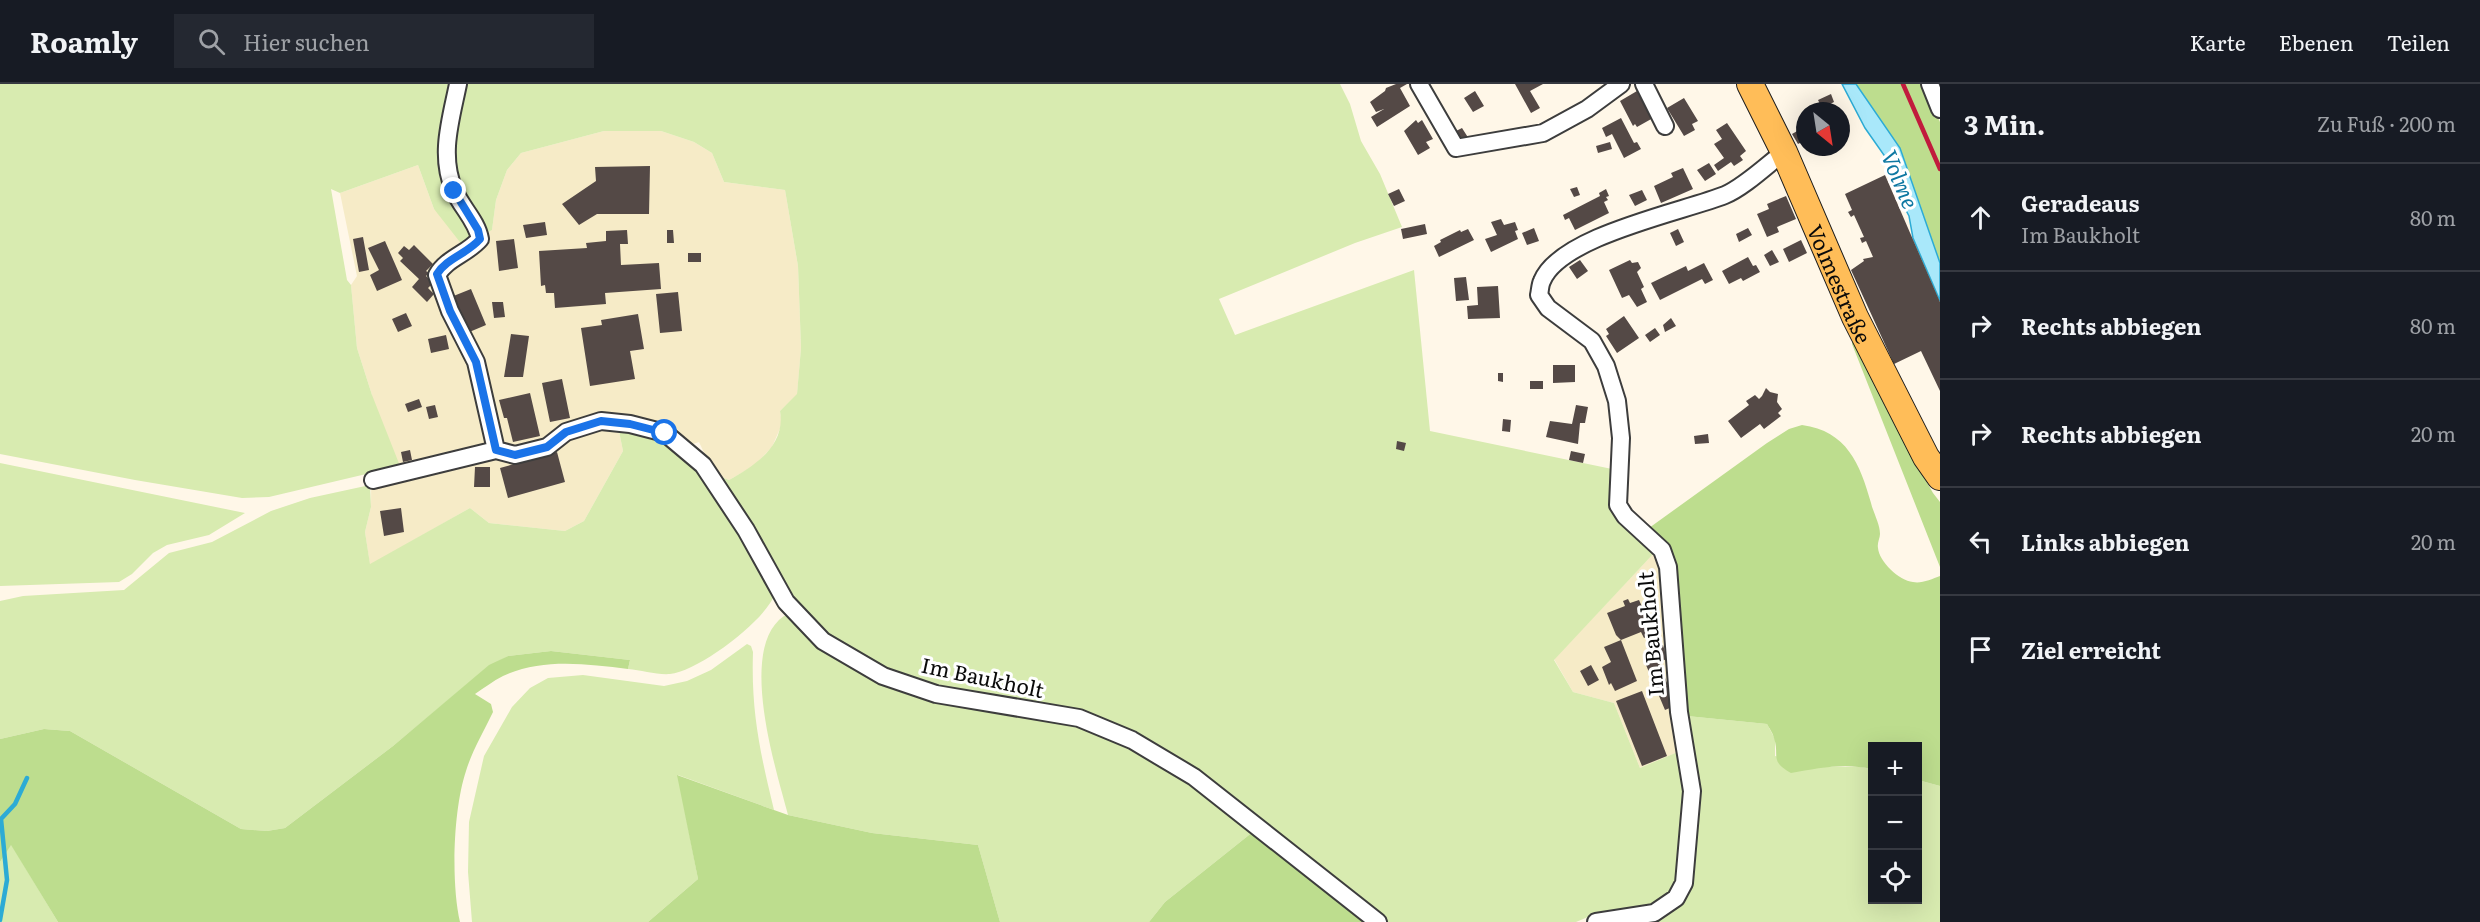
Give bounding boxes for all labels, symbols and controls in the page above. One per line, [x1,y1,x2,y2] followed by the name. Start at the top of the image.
[174,14,594,68] search box
[30,20,138,62] text: Roamly
[195,25,228,58] icon: search
[243,25,370,58] text: Hier suchen
[2190,26,2246,57] text: Karte
[2279,26,2354,57] text: Ebenen
[2387,26,2450,57] text: Teilen
[1796,102,1850,156] north arrow
[1964,104,2045,143] text: 3 Min.
[2317,108,2456,138] text: Zu Fuß · 200 m
[1874,145,1928,213] water label: Volme
[440,177,466,203] route end
[2021,186,2139,219] text: Geradeaus
[1964,201,1997,234] icon: ahead
[2410,202,2456,232] text: 80 m
[1801,219,1881,348] street label: Volmestraße
[2021,219,2140,249] text: Im Baukholt
[1964,309,1997,342] icon: right
[2021,309,2201,342] text: Rechts abbiegen
[2410,310,2456,340] text: 80 m
[1964,417,1997,450] icon: right
[2021,417,2201,450] text: Rechts abbiegen
[2411,418,2456,448] text: 20 m
[651,419,677,445] route start
[1964,525,1997,558] icon: left
[2021,525,2190,558] text: Links abbiegen
[2411,526,2456,556] text: 20 m
[1628,570,1670,698] street label: Im Baukholt
[1964,633,1997,666] icon: arrive
[2021,633,2161,666] text: Ziel erreicht
[919,648,1048,704] street label: Im Baukholt
[1868,742,1922,904] map controls
[1868,742,1922,796] button: +
[1868,796,1922,850] button: −
[1868,850,1922,904] button: locate

